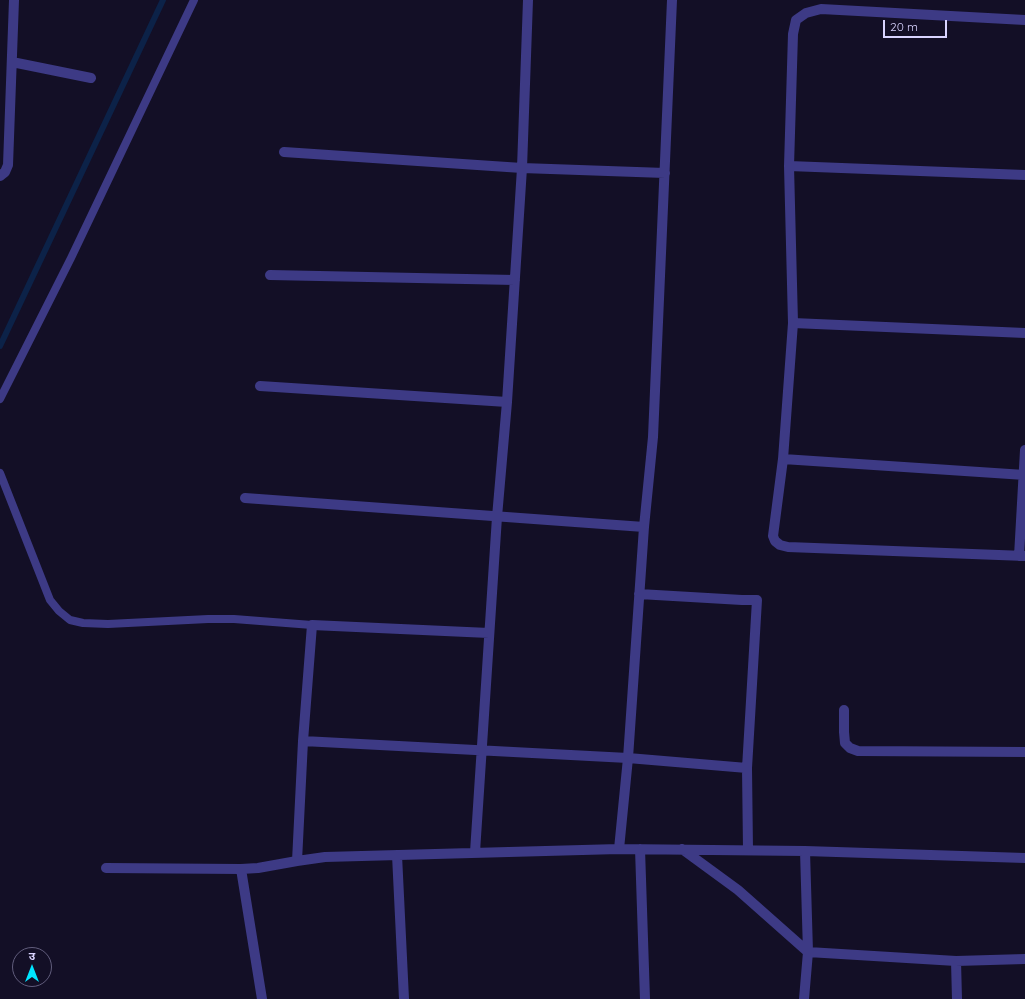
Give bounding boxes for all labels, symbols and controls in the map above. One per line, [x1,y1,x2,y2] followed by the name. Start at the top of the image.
[885,12,949,38] scale bar
[890,19,918,34] text: 20 m
[12,947,52,987] north arrow
[29,949,35,963] text: उ

